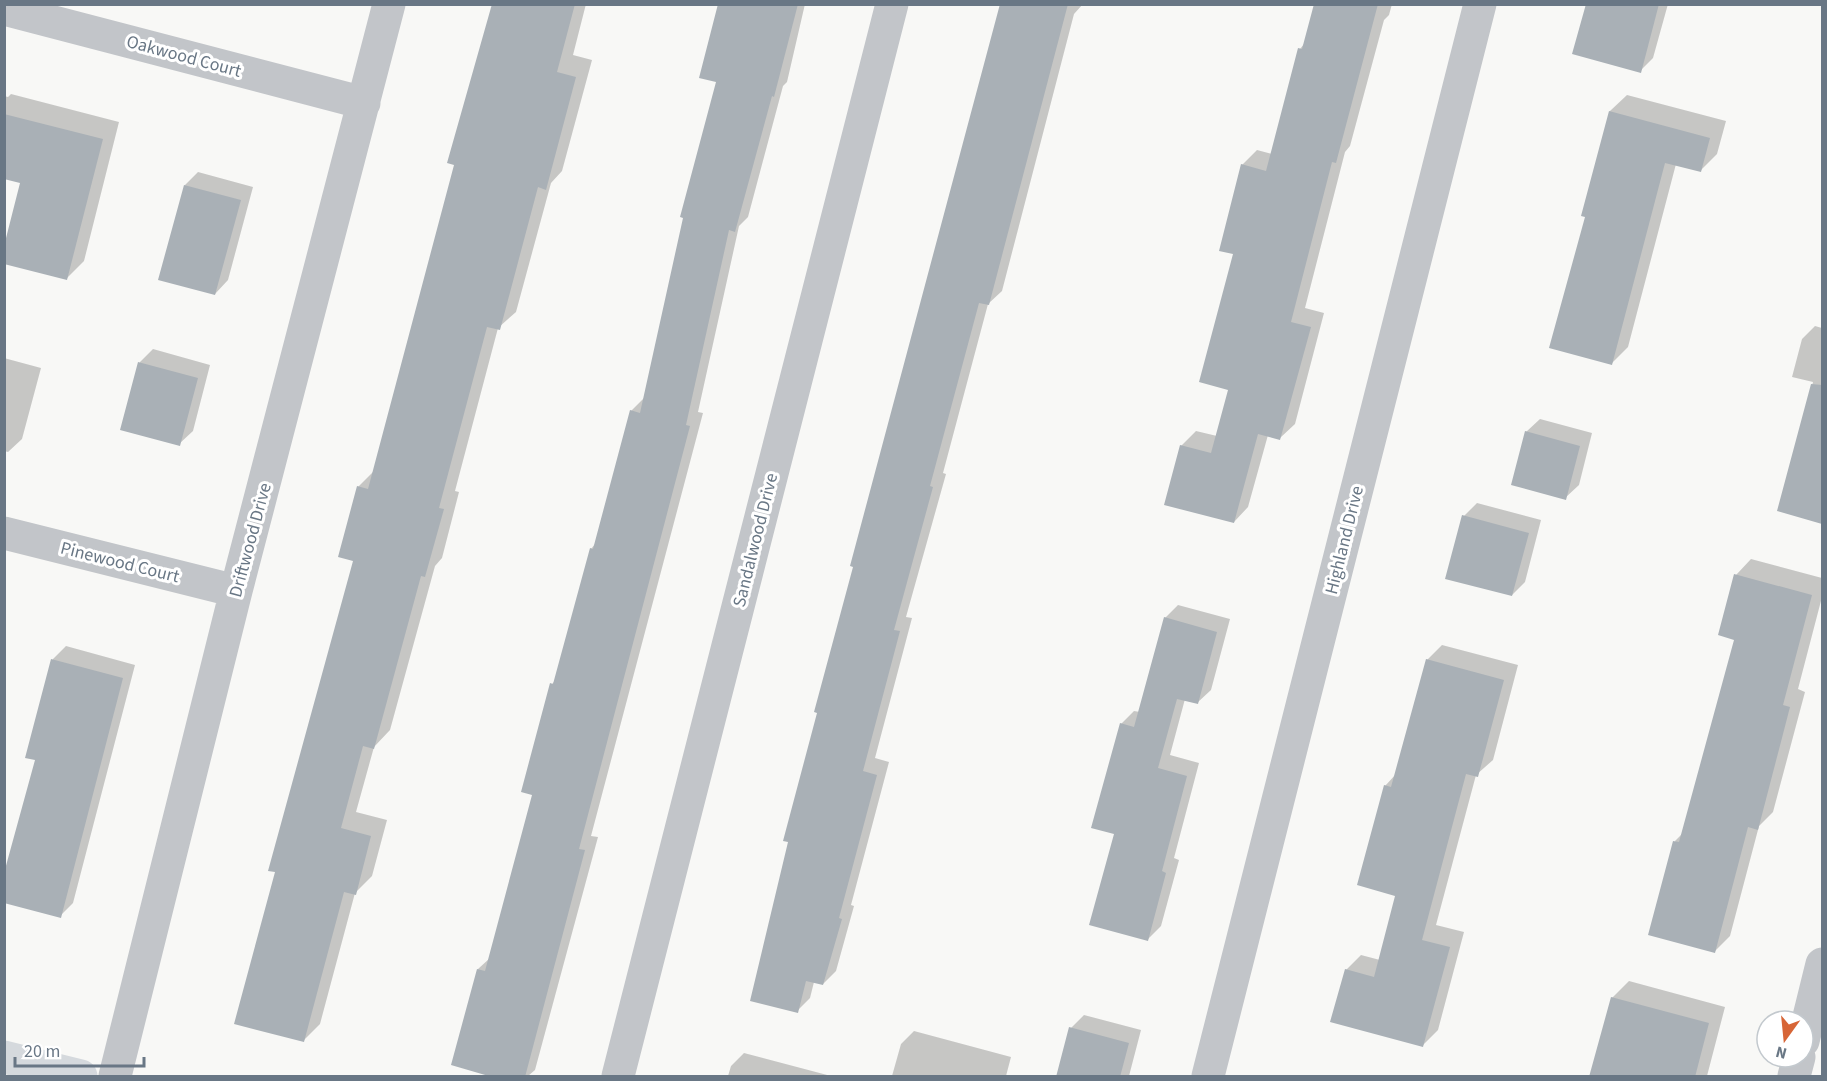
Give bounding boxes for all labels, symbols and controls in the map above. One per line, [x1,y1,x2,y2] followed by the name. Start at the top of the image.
[124,29,244,84] street label: Oakwood Court
[727,470,784,610] street label: Sandalwood Drive
[223,480,278,600] street label: Driftwood Drive
[1319,483,1370,597] street label: Highland Drive
[58,536,182,589] street label: Pinewood Court
[1755,1009,1815,1069] north arrow
[15,1030,144,1068] scale bar
[24,1039,60,1064] text: 20 m
[1773,1041,1789,1065] text: N

